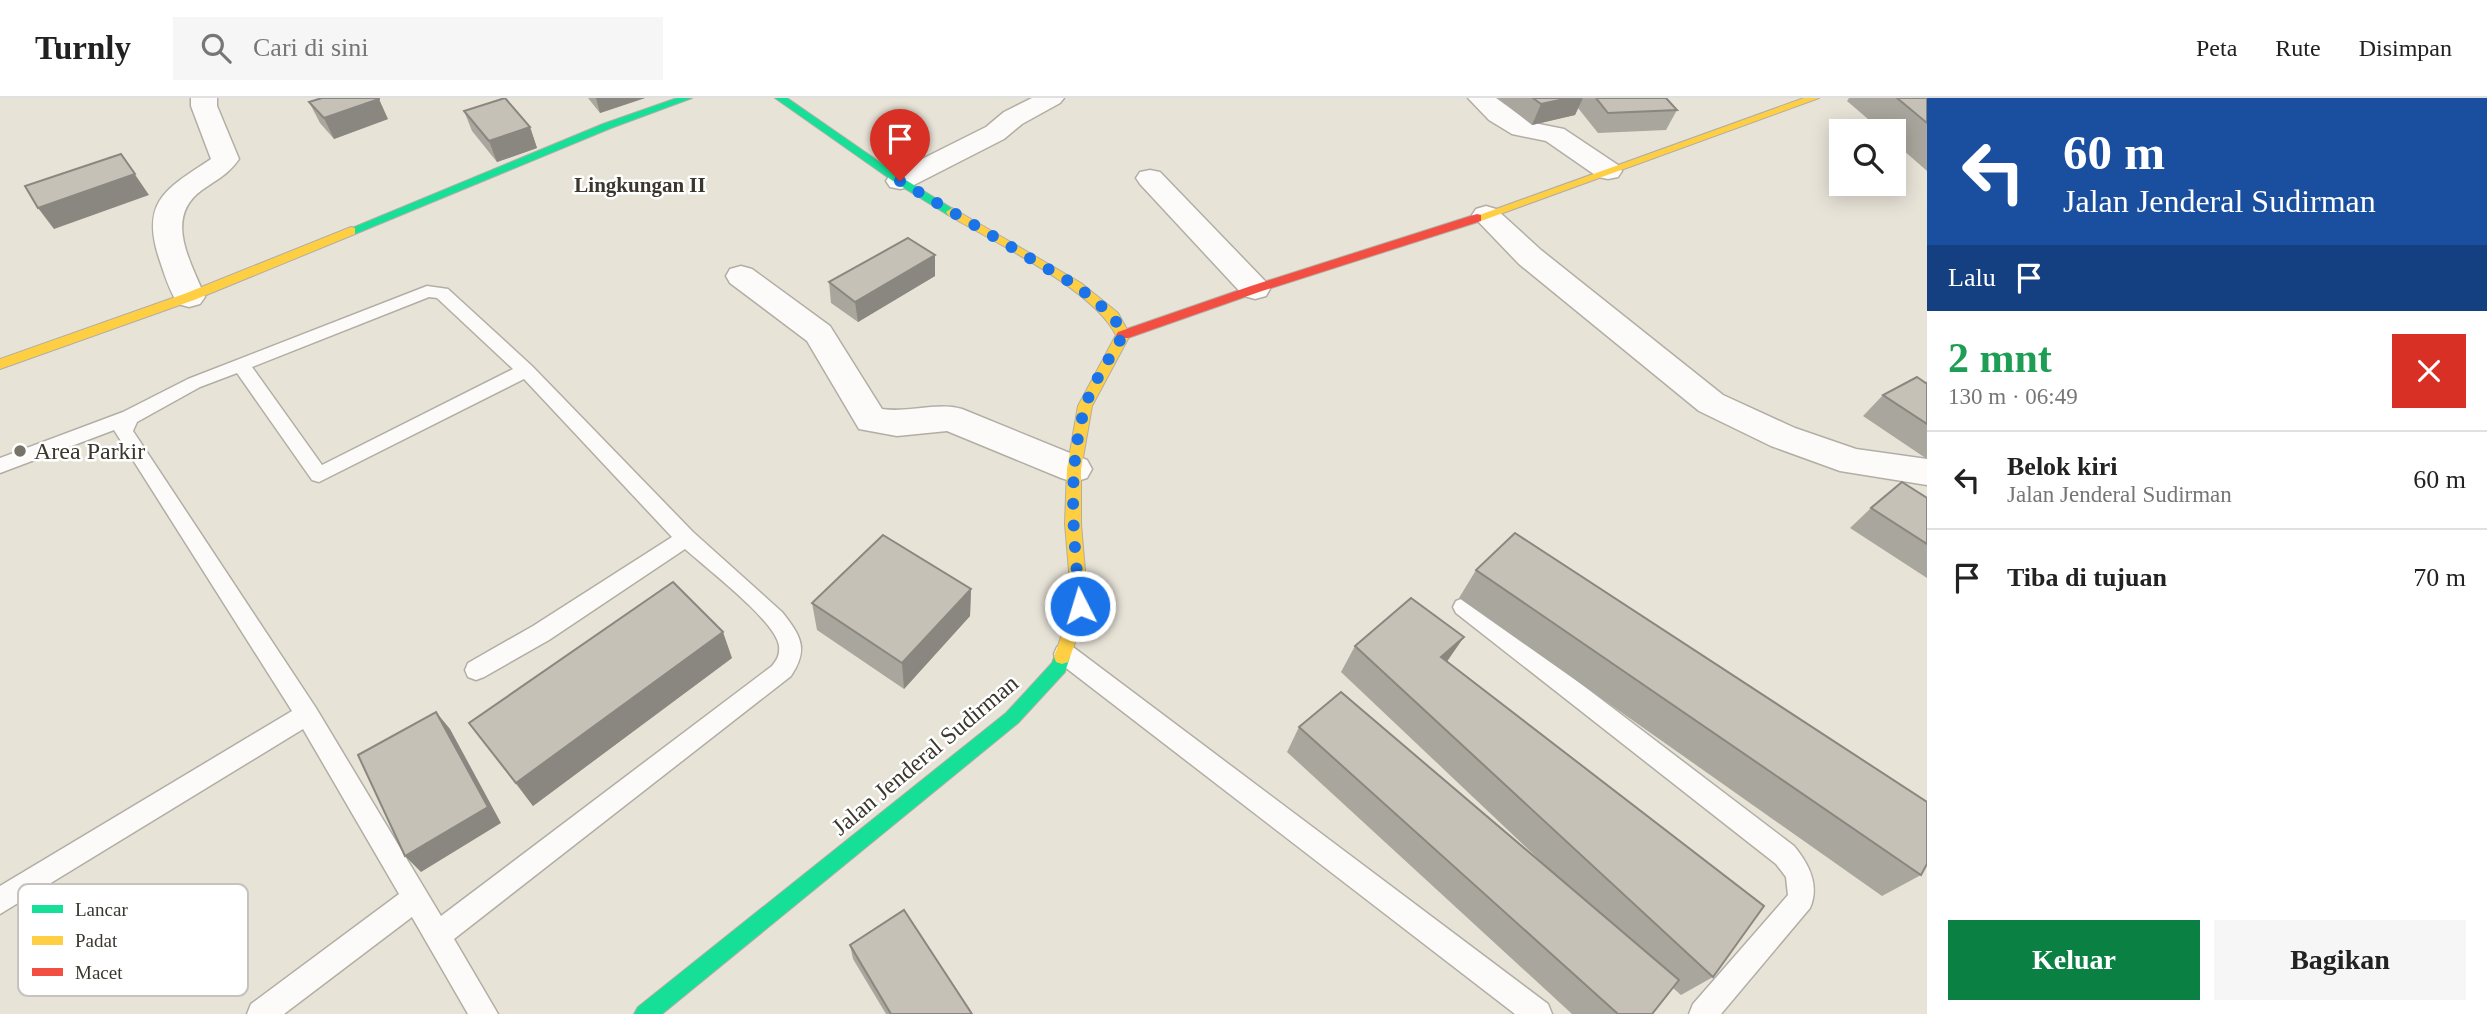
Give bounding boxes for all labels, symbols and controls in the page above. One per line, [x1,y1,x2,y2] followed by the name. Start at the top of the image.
[173,17,663,80] search box
[197,29,235,67] icon: search
[35,30,131,66] text: Turnly
[253,33,369,62] text: Cari di sini
[2196,35,2237,61] text: Peta
[2275,35,2321,61] text: Rute
[2359,35,2452,61] text: Disimpan
[870,109,930,181] pin
[1829,119,1906,196] map controls
[1829,119,1906,196] button: search
[881,120,919,158] icon: arrive
[2063,125,2165,180] text: 60 m
[1948,126,2039,217] icon: left
[574,173,706,197] district label: Lingkungan II
[2063,183,2376,219] text: Jalan Jenderal Sudirman
[2010,259,2048,297] icon: arrive
[1948,263,1996,292] text: Lalu
[2392,334,2466,408] button: close
[1948,335,2052,381] text: 2 mnt
[1948,384,2078,409] text: 130 m · 06:49
[34,438,145,464] place label: Area Parkir
[12,443,28,459] marker: Area Parkir
[2007,452,2118,481] text: Belok kiri
[1948,461,1986,499] icon: left
[2413,465,2466,494] text: 60 m
[2007,482,2232,507] text: Jalan Jenderal Sudirman
[1948,559,1986,597] icon: arrive
[2007,563,2167,592] text: Tiba di tujuan
[2413,563,2466,592] text: 70 m
[1043,569,1117,643] position arrow
[827,670,1023,840] street label: Jalan Jenderal Sudirman
[18,884,248,996] legend
[75,899,128,920] text: Lancar
[1948,920,2200,1000] button: Keluar
[2214,920,2466,1000] button: Bagikan
[75,930,118,951] text: Padat
[75,962,123,983] text: Macet

